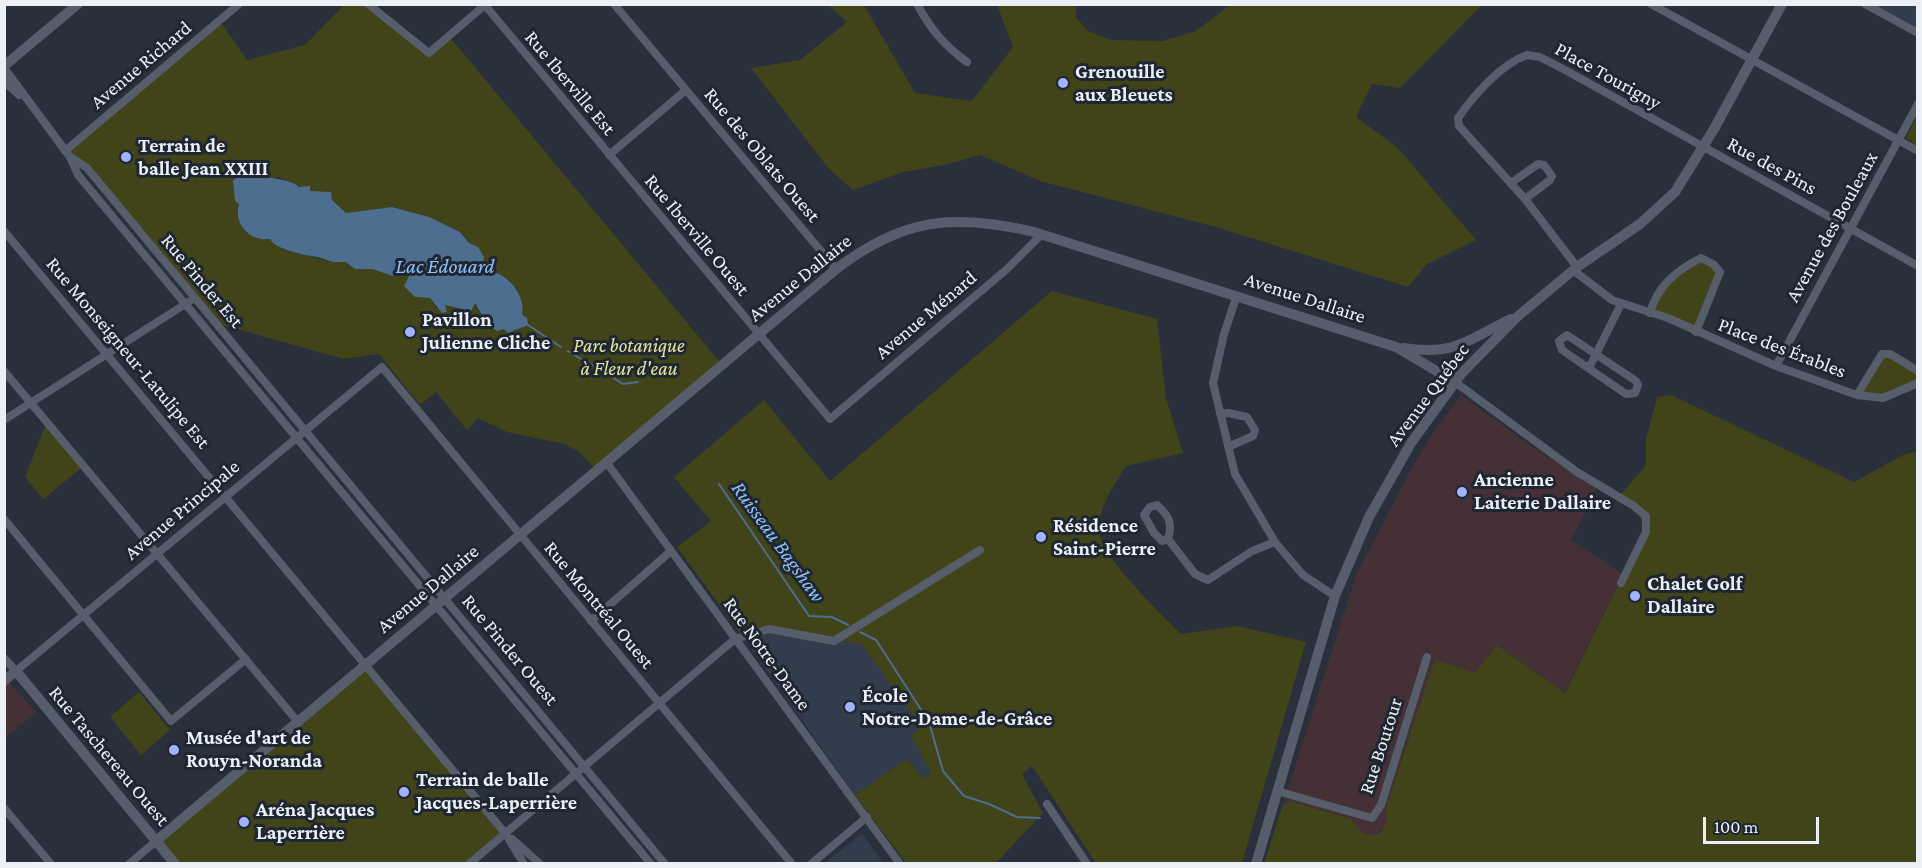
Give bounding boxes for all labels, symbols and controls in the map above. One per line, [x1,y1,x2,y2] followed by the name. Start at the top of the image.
[86,16,196,114] street label: Avenue Richard
[519,26,621,140] street label: Rue Iberville Est
[1551,37,1665,115] street label: Place Tourigny
[1075,60,1173,107] place label: Grenouille aux Bleuets
[1056,76,1070,90] marker: Grenouille aux Bleuets
[699,83,825,227] street label: Rue des Oblats Ouest
[1723,132,1821,200] street label: Rue des Pins
[138,134,268,181] place label: Terrain de balle Jean XXIII
[1781,148,1883,306] street label: Avenue des Bouleaux
[119,150,133,164] marker: Terrain de balle Jean XXIII
[639,169,755,301] street label: Rue Iberville Ouest
[156,229,248,333] street label: Rue Pinder Est
[744,229,856,327] street label: Avenue Dallaire
[41,252,215,454] street label: Rue Monseigneur-Latulipe Est
[396,254,494,280] water label: Lac Édouard
[870,266,982,364] street label: Avenue Ménard
[1242,267,1368,329] street label: Avenue Dallaire
[422,308,550,355] place label: Pavillon Julienne Cliche
[1715,313,1849,383] street label: Place des Érables
[403,325,417,339] marker: Pavillon Julienne Cliche
[573,334,685,381] park label: Parc botanique à Fleur d'eau
[1381,339,1475,451] street label: Avenue Québec
[119,455,245,565] street label: Avenue Principale
[1474,468,1611,515] place label: Ancienne Laiterie Dallaire
[726,477,830,607] water label: Ruisseau Bagshaw
[1455,485,1469,499] marker: Ancienne Laiterie Dallaire
[1053,514,1156,561] place label: Résidence Saint-Pierre
[1034,530,1048,544] marker: Résidence Saint-Pierre
[539,536,659,674] street label: Rue Montréal Ouest
[372,539,484,639] street label: Avenue Dallaire
[1647,572,1742,619] place label: Chalet Golf Dallaire
[1628,589,1642,603] marker: Chalet Golf Dallaire
[457,590,563,710] street label: Rue Pinder Ouest
[718,593,816,715] street label: Rue Notre-Dame
[43,681,175,831] street label: Rue Taschereau Ouest
[862,684,1052,731] place label: École Notre-Dame-de-Grâce
[1354,695,1408,797] street label: Rue Boutour
[843,700,857,714] marker: École Notre-Dame-de-Grâce
[186,726,322,773] place label: Musée d'art de Rouyn-Noranda
[167,743,181,757] marker: Musée d'art de Rouyn-Noranda
[416,768,577,815] place label: Terrain de balle Jacques-Laperrière
[397,785,411,799] marker: Terrain de balle Jacques-Laperrière
[256,798,374,845] place label: Aréna Jacques Laperrière
[1706,805,1822,843] scale bar
[237,815,251,829] marker: Aréna Jacques Laperrière
[1714,817,1758,837] text: 100 m

